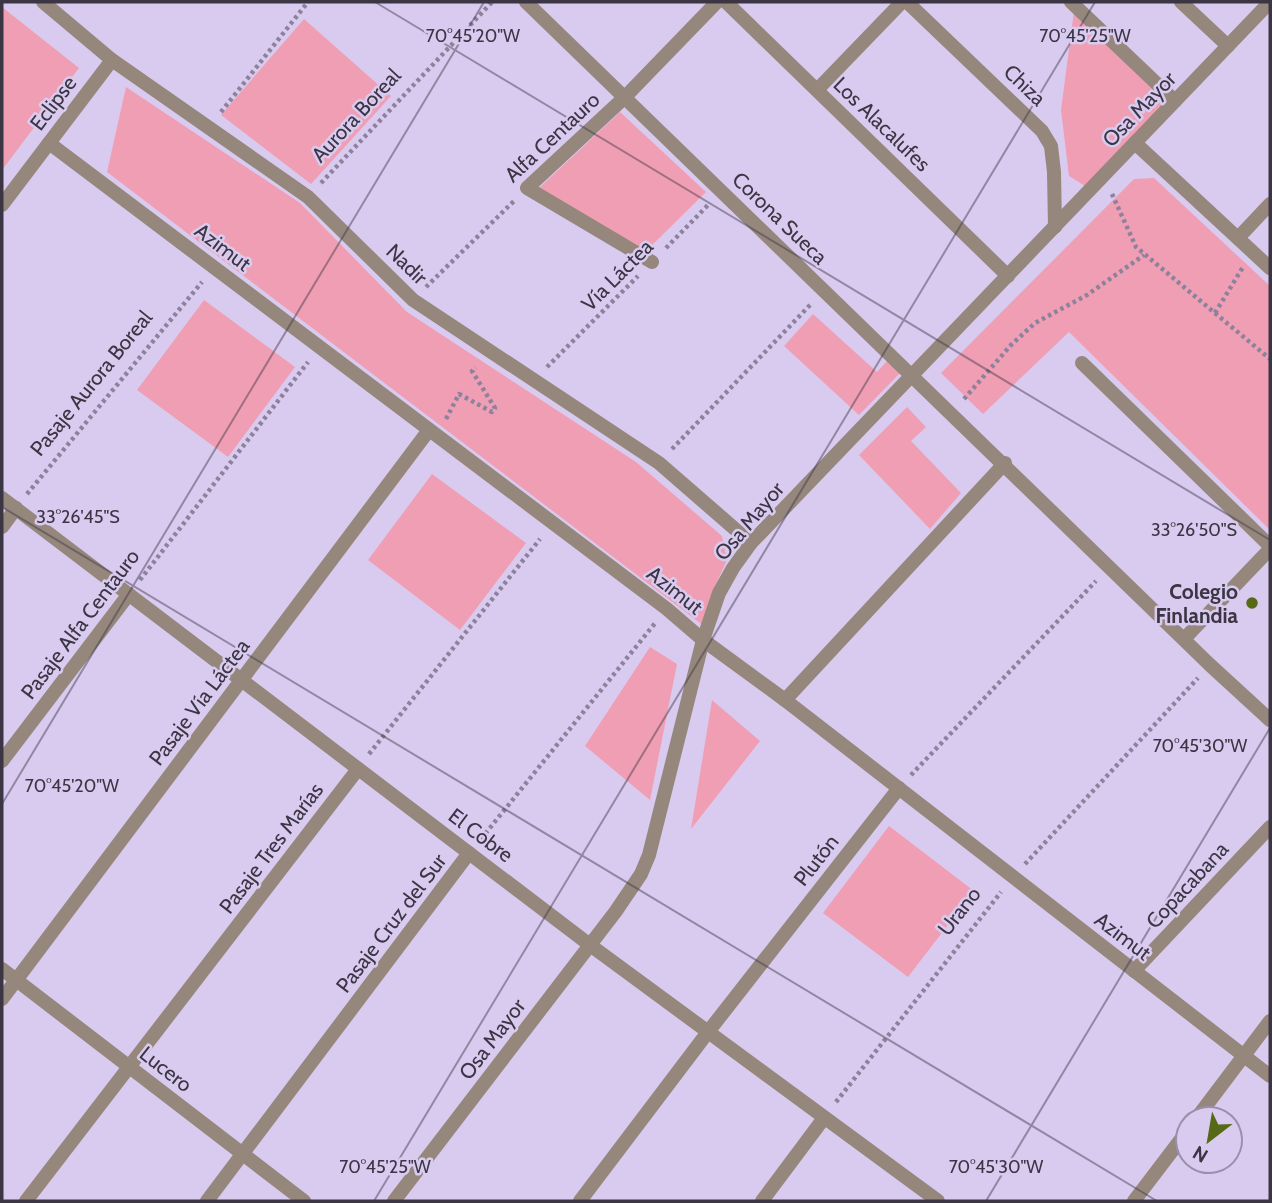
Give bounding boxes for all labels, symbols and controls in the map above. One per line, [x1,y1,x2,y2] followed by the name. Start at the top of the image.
[426,25,520,47] text: 70°45'20"W
[1039,25,1131,47] text: 70°45'25"W
[999,59,1051,111] street label: Chiza
[306,63,406,167] street label: Aurora Boreal
[1097,66,1181,152] street label: Osa Mayor
[25,71,82,135] street label: Eclipse
[828,72,936,177] street label: Los Alacalufes
[499,87,605,187] street label: Alfa Centauro
[727,167,833,269] street label: Corona Sueca
[190,218,256,276] street label: Azimut
[576,234,658,316] street label: Vía Láctea
[381,239,433,290] street label: Nadir
[25,305,158,461] street label: Pasaje Aurora Boreal
[709,476,789,565] street label: Osa Mayor
[36,506,120,528] text: 33°26'45"S
[1151,519,1237,541] text: 33°26'50"S
[16,544,145,704] street label: Pasaje Alfa Centauro
[642,561,708,619] street label: Azimut
[1155,579,1239,628] place label: Colegio Finlandia
[1244,595,1260,611] marker: Colegio Finlandia
[143,634,255,771] street label: Pasaje Vía Láctea
[1153,735,1247,757] text: 70°45'30"W
[25,775,119,797] text: 70°45'20"W
[214,777,329,919] street label: Pasaje Tres Marías
[444,803,518,867] street label: El Cobre
[788,829,844,891] street label: Plutón
[1141,837,1233,933] street label: Copacabana
[331,848,452,998] street label: Pasaje Cruz del Sur
[932,882,986,940] street label: Urano
[1090,907,1156,965] street label: Azimut
[454,993,531,1084] street label: Osa Mayor
[135,1041,197,1097] street label: Lucero
[1174,1105,1244,1175] north arrow
[1189,1141,1212,1167] text: N
[339,1156,431,1178] text: 70°45'25"W
[949,1156,1043,1178] text: 70°45'30"W

